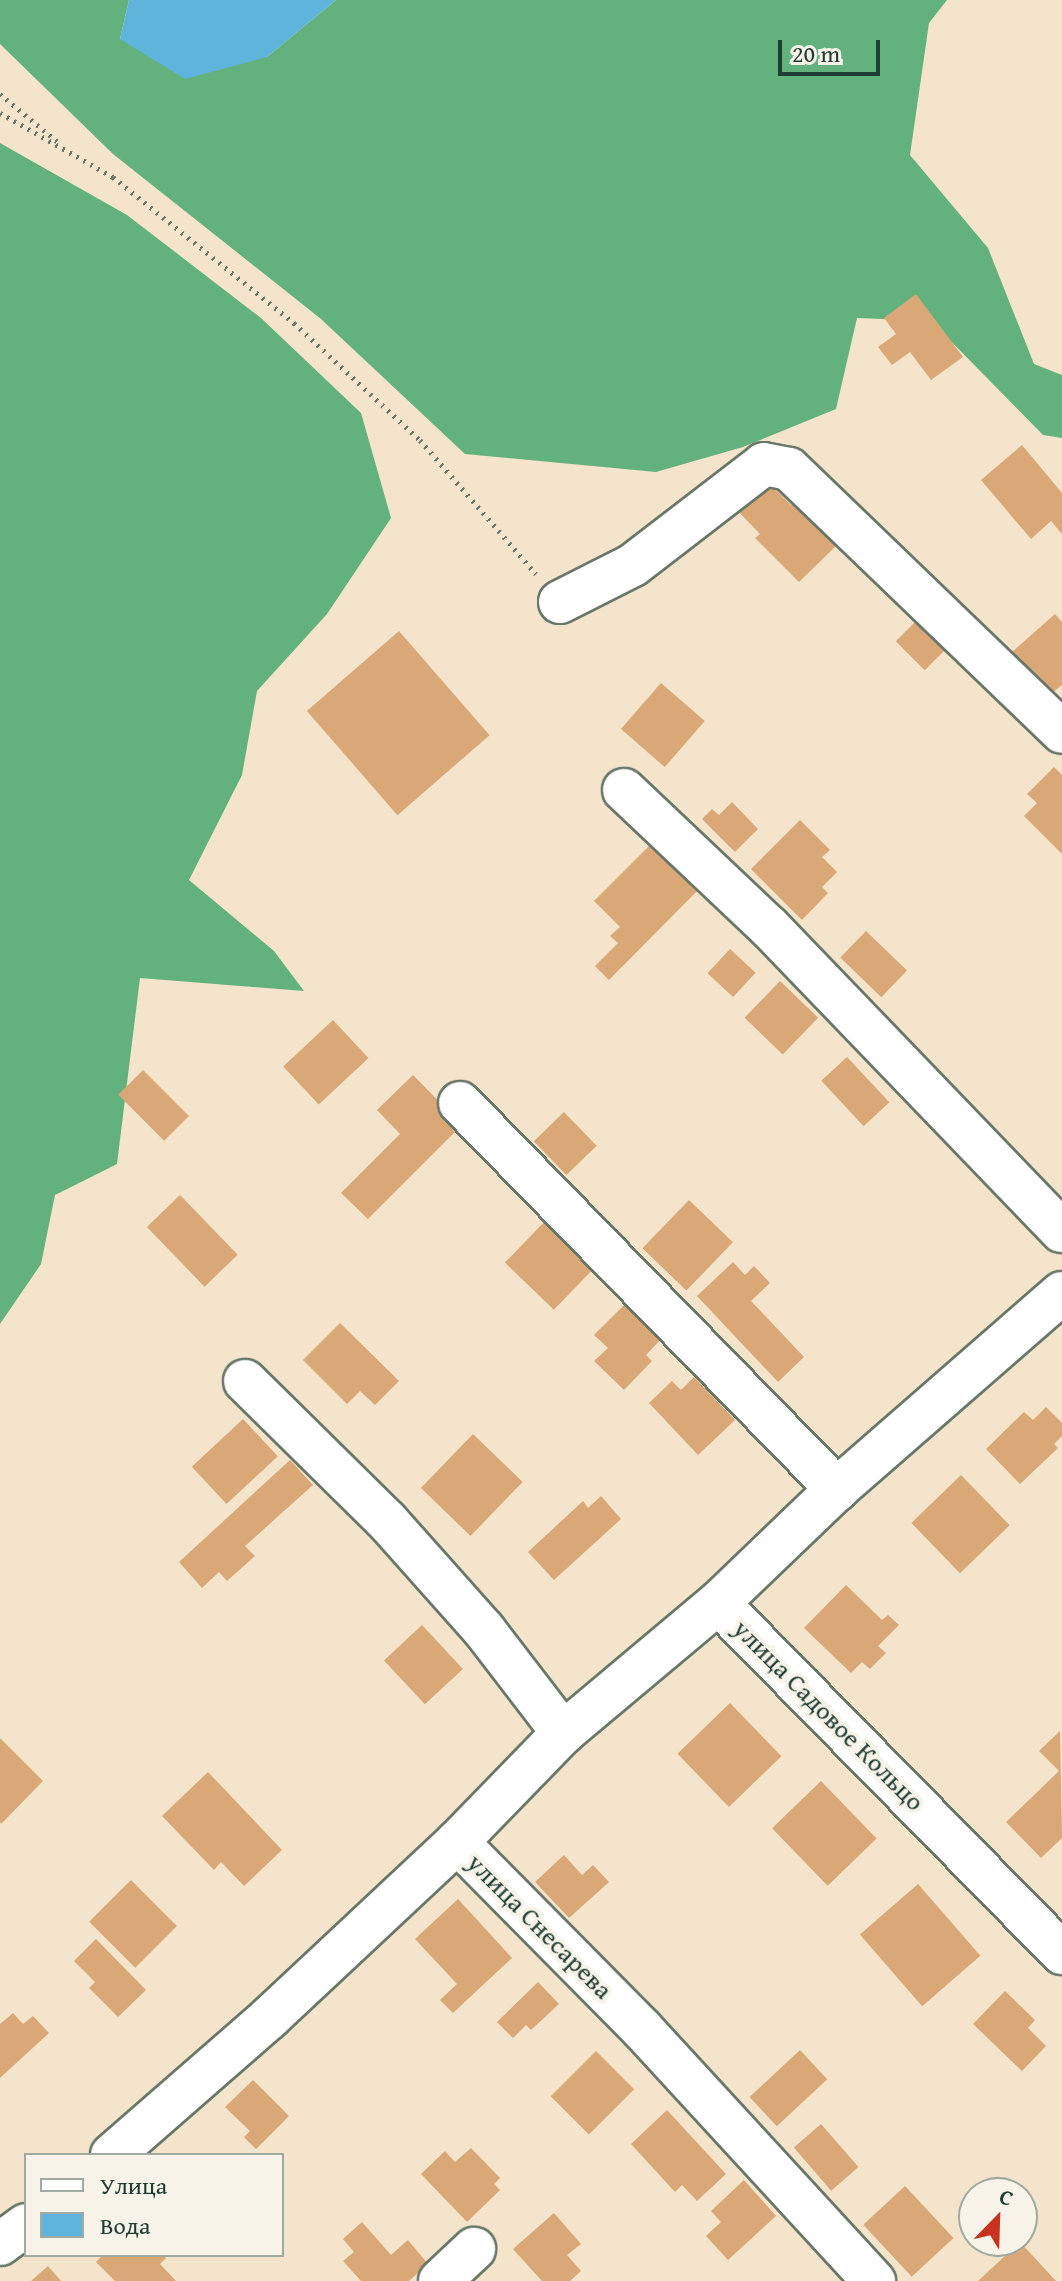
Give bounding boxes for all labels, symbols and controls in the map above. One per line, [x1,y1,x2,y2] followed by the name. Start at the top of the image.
[782,24,884,74] scale bar
[792,36,840,71] text: 20 m
[727,1613,931,1817] street label: улица Садовое Кольцо
[461,1847,619,2005] street label: улица Снесарева
[24,2153,284,2257] legend
[100,2168,167,2203] text: Улица
[958,2177,1038,2257] north arrow
[995,2180,1019,2214] text: С
[100,2208,150,2243] text: Вода

